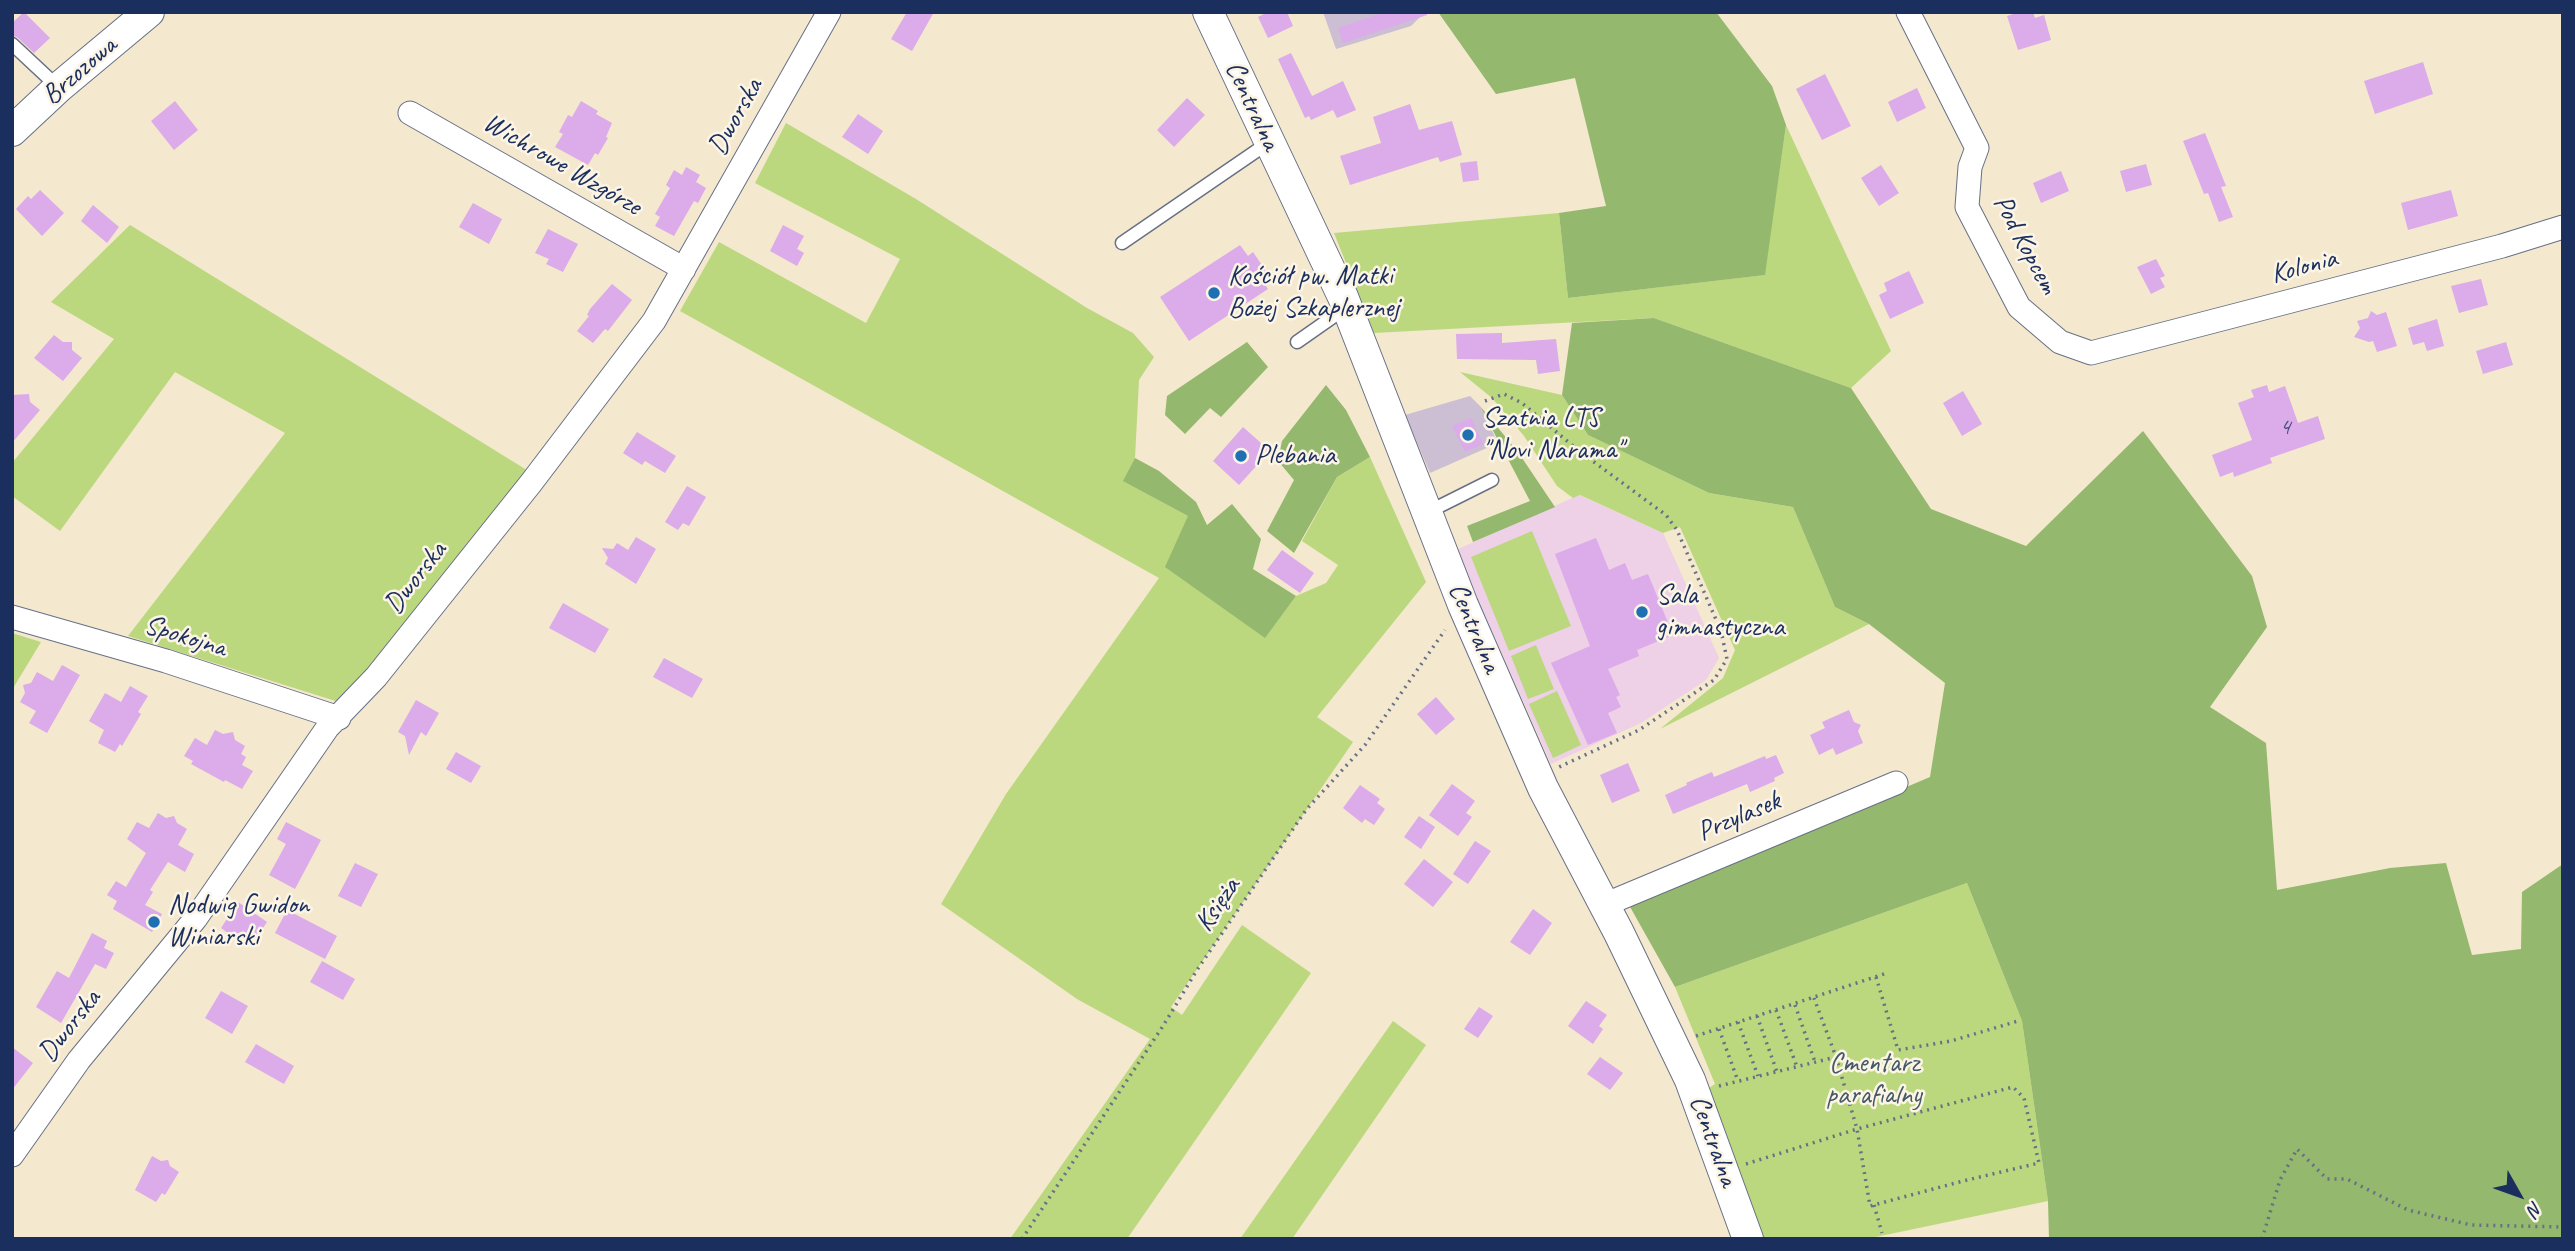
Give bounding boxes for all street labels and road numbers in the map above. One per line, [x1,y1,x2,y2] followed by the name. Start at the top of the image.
[36,29,124,113] street label: Brzozowa
[1217,56,1287,156] street label: Centralna
[701,73,771,161] street label: Dworska
[477,106,647,224] street label: Wichrowe Wzgórze
[1985,190,2065,300] street label: Pod Kopcem
[2267,242,2341,292] street label: Kolonia
[377,535,455,621] street label: Dworska
[1440,578,1508,678] street label: Centralna
[140,609,230,665] street label: Spokojna
[1692,784,1786,850] street label: Przylasek
[1188,872,1248,938] street label: Księża
[31,983,109,1069] street label: Dworska
[1681,1091,1745,1191] street label: Centralna

